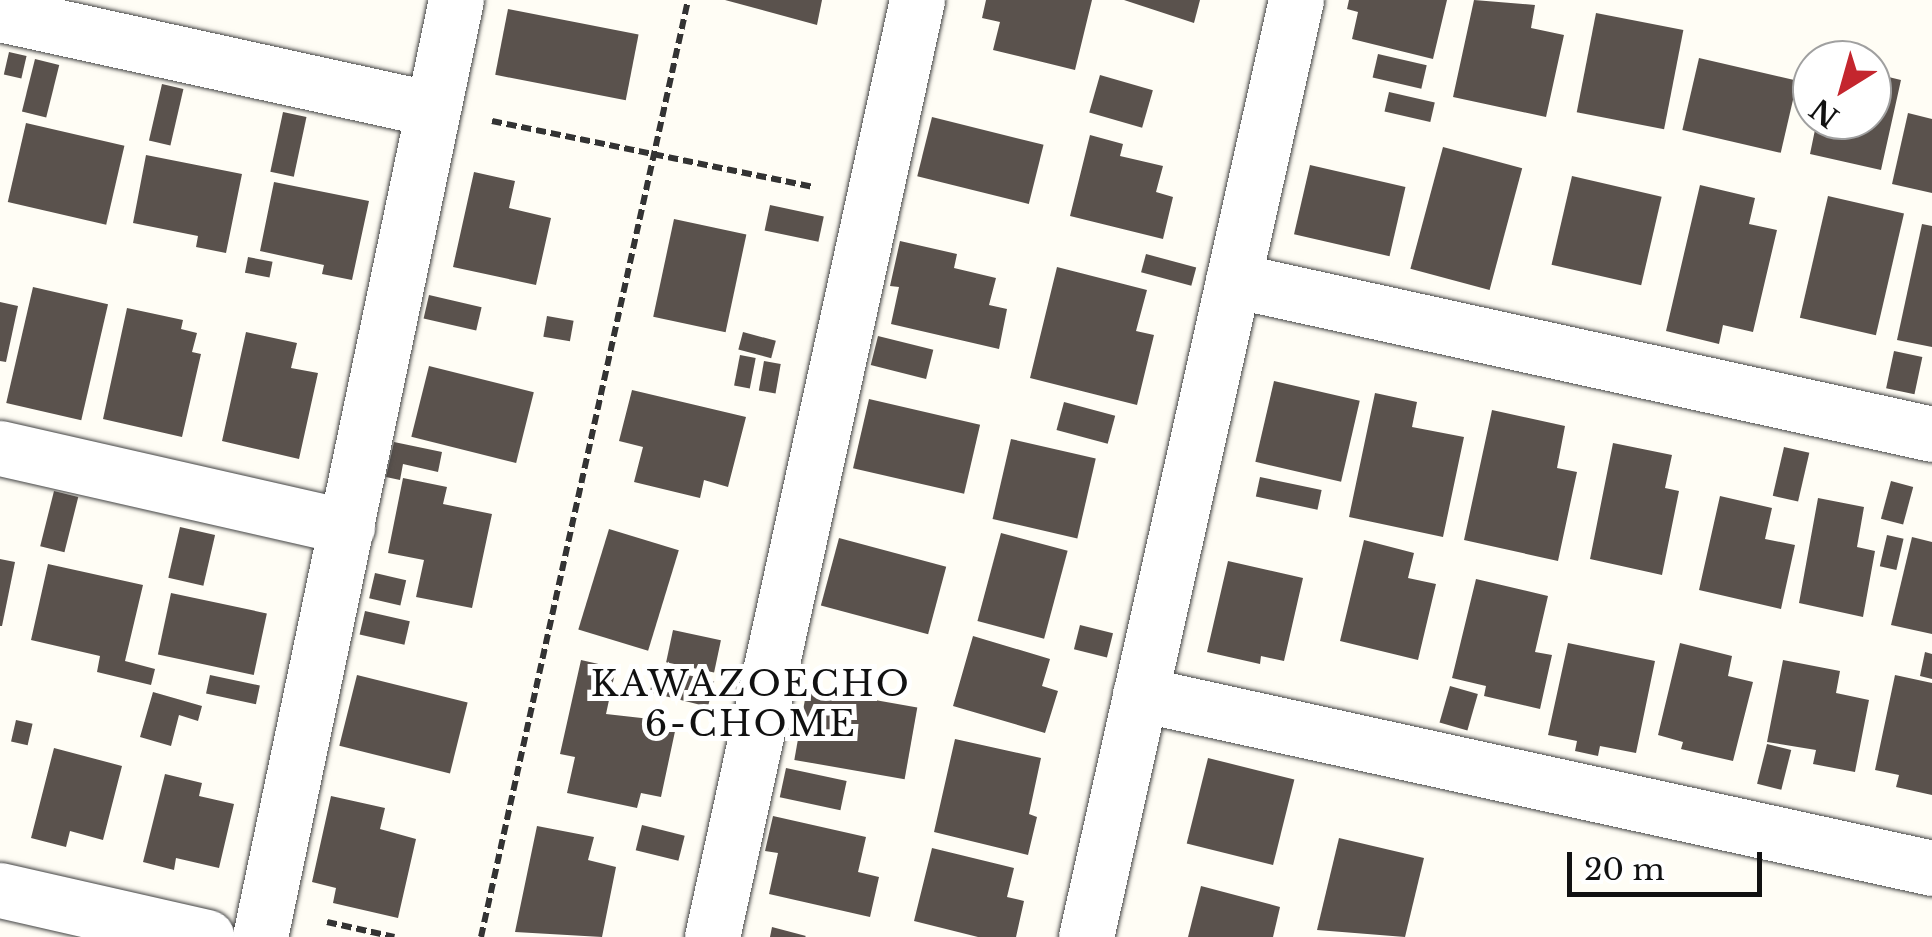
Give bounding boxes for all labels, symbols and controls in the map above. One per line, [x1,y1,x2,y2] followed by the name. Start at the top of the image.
[1792,40,1892,140] north arrow
[1804,91,1846,135] text: N
[591,663,911,745] district label: KAWAZOECHO 6-CHOME
[1572,832,1767,894] scale bar
[1584,851,1665,888] text: 20 m

